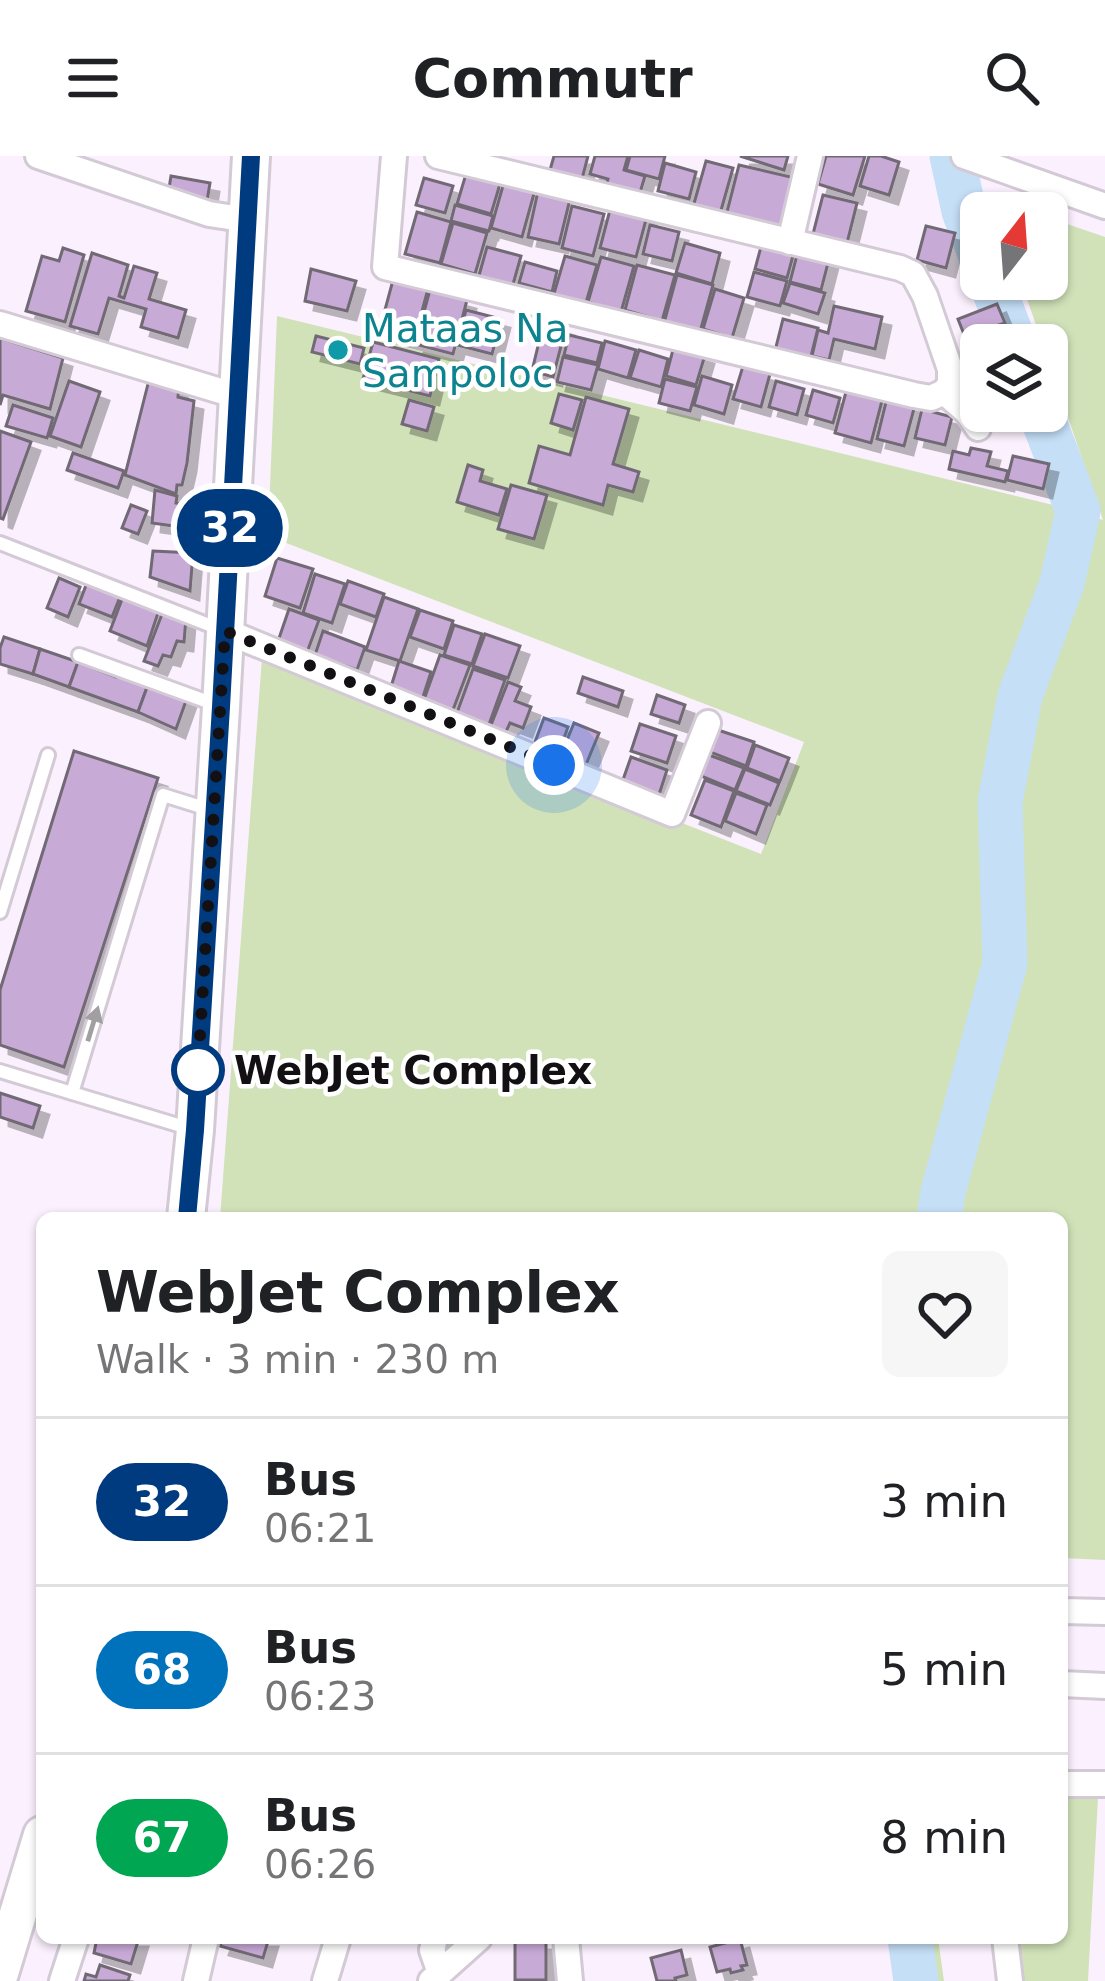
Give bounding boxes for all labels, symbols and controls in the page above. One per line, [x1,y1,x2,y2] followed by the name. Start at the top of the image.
[60,45,126,111] icon: menu
[979,45,1045,111] icon: search
[412,47,693,110] text: Commutr
[960,192,1068,300] north arrow
[960,192,1068,432] map controls
[362,306,568,396] place label: Mataas Na Sampoloc
[960,324,1068,432] button: layers
[325,337,351,363] marker: Mataas Na Sampoloc
[176,489,284,567] line badge: 32
[201,503,259,552] text: 32
[524,735,584,795] your location
[85,1005,103,1042] one-way arrow
[173,1045,223,1095] marker: WebJet Complex
[234,1048,592,1093] place label: WebJet Complex
[882,1251,1008,1377] button: heart
[96,1259,619,1325] text: WebJet Complex
[96,1337,499,1382] text: Walk · 3 min · 230 m
[264,1453,357,1506] text: Bus
[880,1475,1008,1528] text: 3 min
[133,1477,191,1526] text: 32
[264,1506,376,1551] text: 06:21
[264,1621,357,1674] text: Bus
[880,1643,1008,1696] text: 5 min
[133,1645,191,1694] text: 68
[264,1674,376,1719] text: 06:23
[264,1789,357,1842] text: Bus
[880,1811,1008,1864] text: 8 min
[133,1813,191,1862] text: 67
[264,1842,376,1887] text: 06:26

